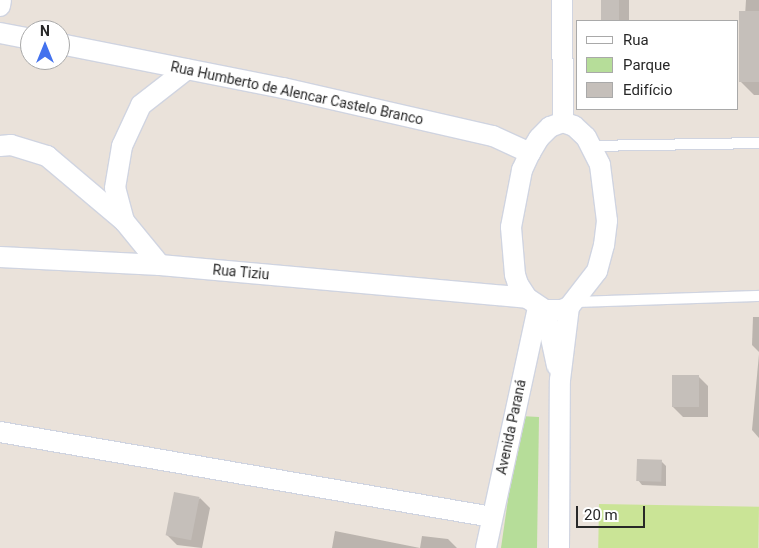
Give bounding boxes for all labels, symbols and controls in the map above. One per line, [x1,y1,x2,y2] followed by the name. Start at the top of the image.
[20,20,70,70] north arrow
[576,20,739,110] legend
[40,23,50,39] text: N
[623,31,649,49] text: Rua
[623,56,670,74] text: Parque
[169,58,425,128] street label: Rua Humberto de Alencar Castelo Branco
[623,81,672,99] text: Edifício
[212,261,270,283] street label: Rua Tiziu
[493,378,529,476] street label: Avenida Paraná
[579,496,648,528] scale bar
[584,506,618,524] text: 20 m

